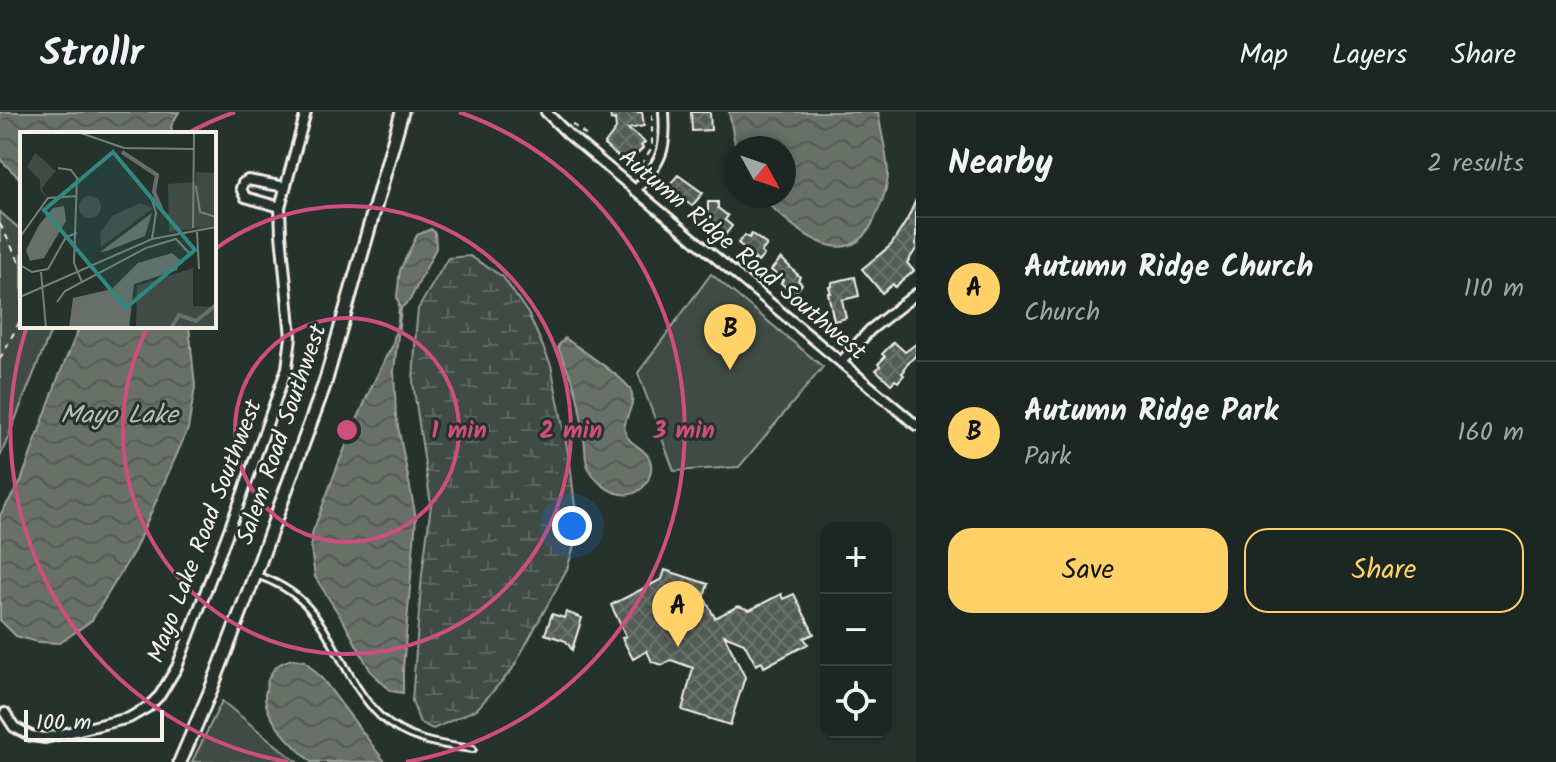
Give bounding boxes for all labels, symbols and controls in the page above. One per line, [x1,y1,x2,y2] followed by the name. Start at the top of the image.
[40,25,143,85] text: Strollr
[1239,33,1288,78] text: Map
[1332,33,1407,78] text: Layers
[1451,33,1516,78] text: Share
[20,132,216,328] inset map
[724,136,796,208] north arrow
[948,137,1053,191] text: Nearby
[609,139,875,371] street label: Autumn Ridge Road Southwest
[1427,143,1524,185] text: 2 results
[1024,244,1313,292] text: Autumn Ridge Church
[966,268,982,310] text: A
[1464,268,1524,310] text: 110 m
[1024,292,1100,334] text: Church
[704,304,756,370] pin: B
[226,318,339,550] street label: Salem Road Southwest
[1024,388,1278,436] text: Autumn Ridge Park
[137,393,274,669] street label: Mayo Lake Road Southwest
[60,395,180,437] water label: Mayo Lake
[431,412,487,451] text: 1 min
[540,412,602,451] text: 2 min
[652,412,715,451] text: 3 min
[966,412,982,454] text: B
[1457,412,1524,454] text: 160 m
[333,416,361,444] centre of rings
[1024,436,1071,478] text: Park
[552,506,592,546] your location
[820,522,892,738] map controls
[820,522,892,594] button: +
[948,528,1228,613] button: Save
[1244,528,1524,613] button: Share
[652,581,704,647] pin: A
[820,594,892,666] button: −
[820,666,892,738] button: locate
[24,706,164,742] scale bar
[36,706,91,741] text: 100 m

